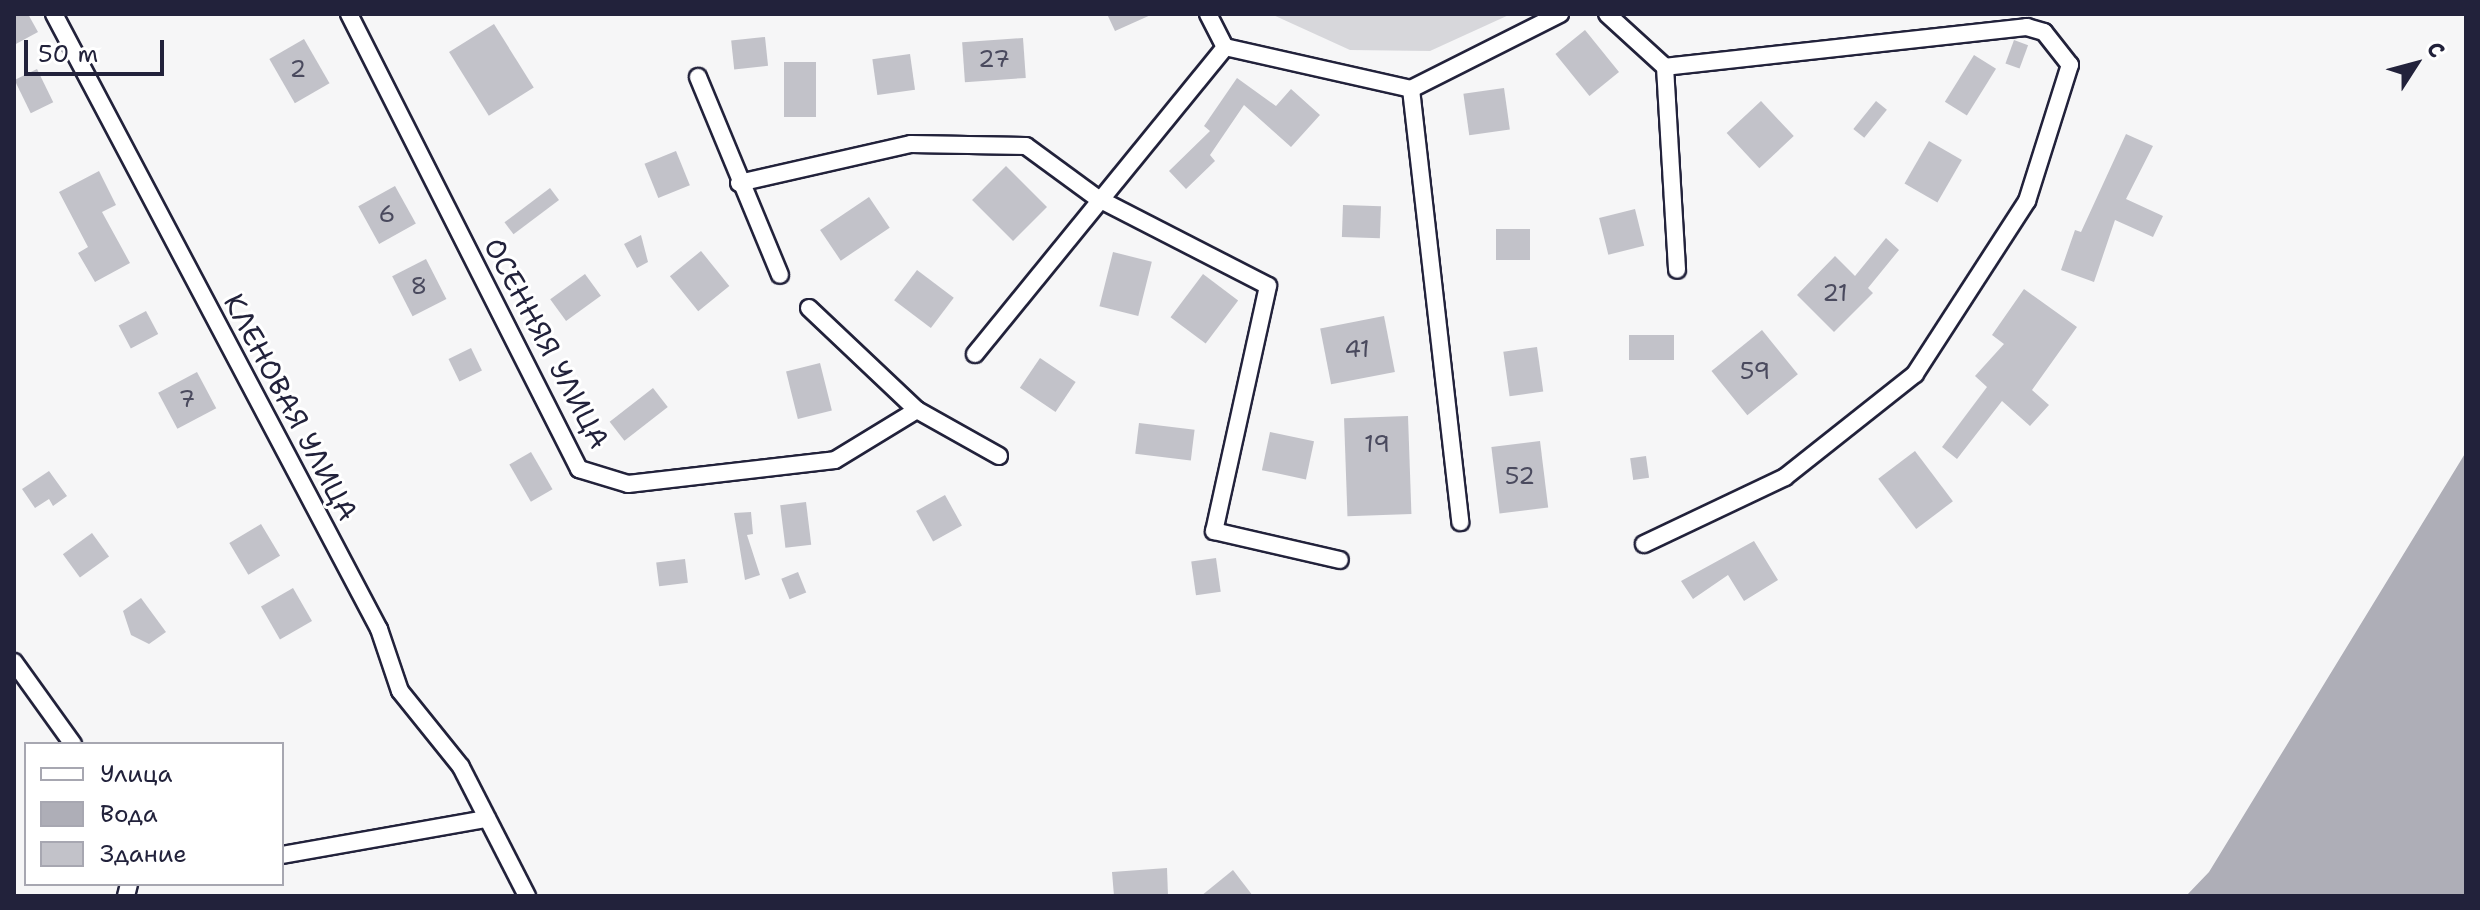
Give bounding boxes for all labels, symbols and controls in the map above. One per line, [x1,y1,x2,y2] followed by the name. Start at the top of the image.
[28,24,168,74] scale bar
[2376,24,2456,104] north arrow
[2420,36,2452,64] text: С
[38,38,98,70] text: 50 m
[978,46,1010,74] house number: 27
[290,56,306,84] house number: 2
[379,201,395,229] house number: 6
[477,232,617,454] street label: ОСЕННЯЯ УЛИЦА
[411,273,427,301] house number: 8
[1822,280,1848,308] house number: 21
[217,288,365,526] street label: КЛЕНОВАЯ УЛИЦА
[1344,336,1370,364] house number: 41
[1740,358,1770,386] house number: 59
[179,386,195,414] house number: 7
[1364,431,1390,459] house number: 19
[1505,463,1535,491] house number: 52
[24,742,284,886] legend
[100,758,173,790] text: Улица
[100,798,158,830] text: Вода
[100,838,187,870] text: Здание

